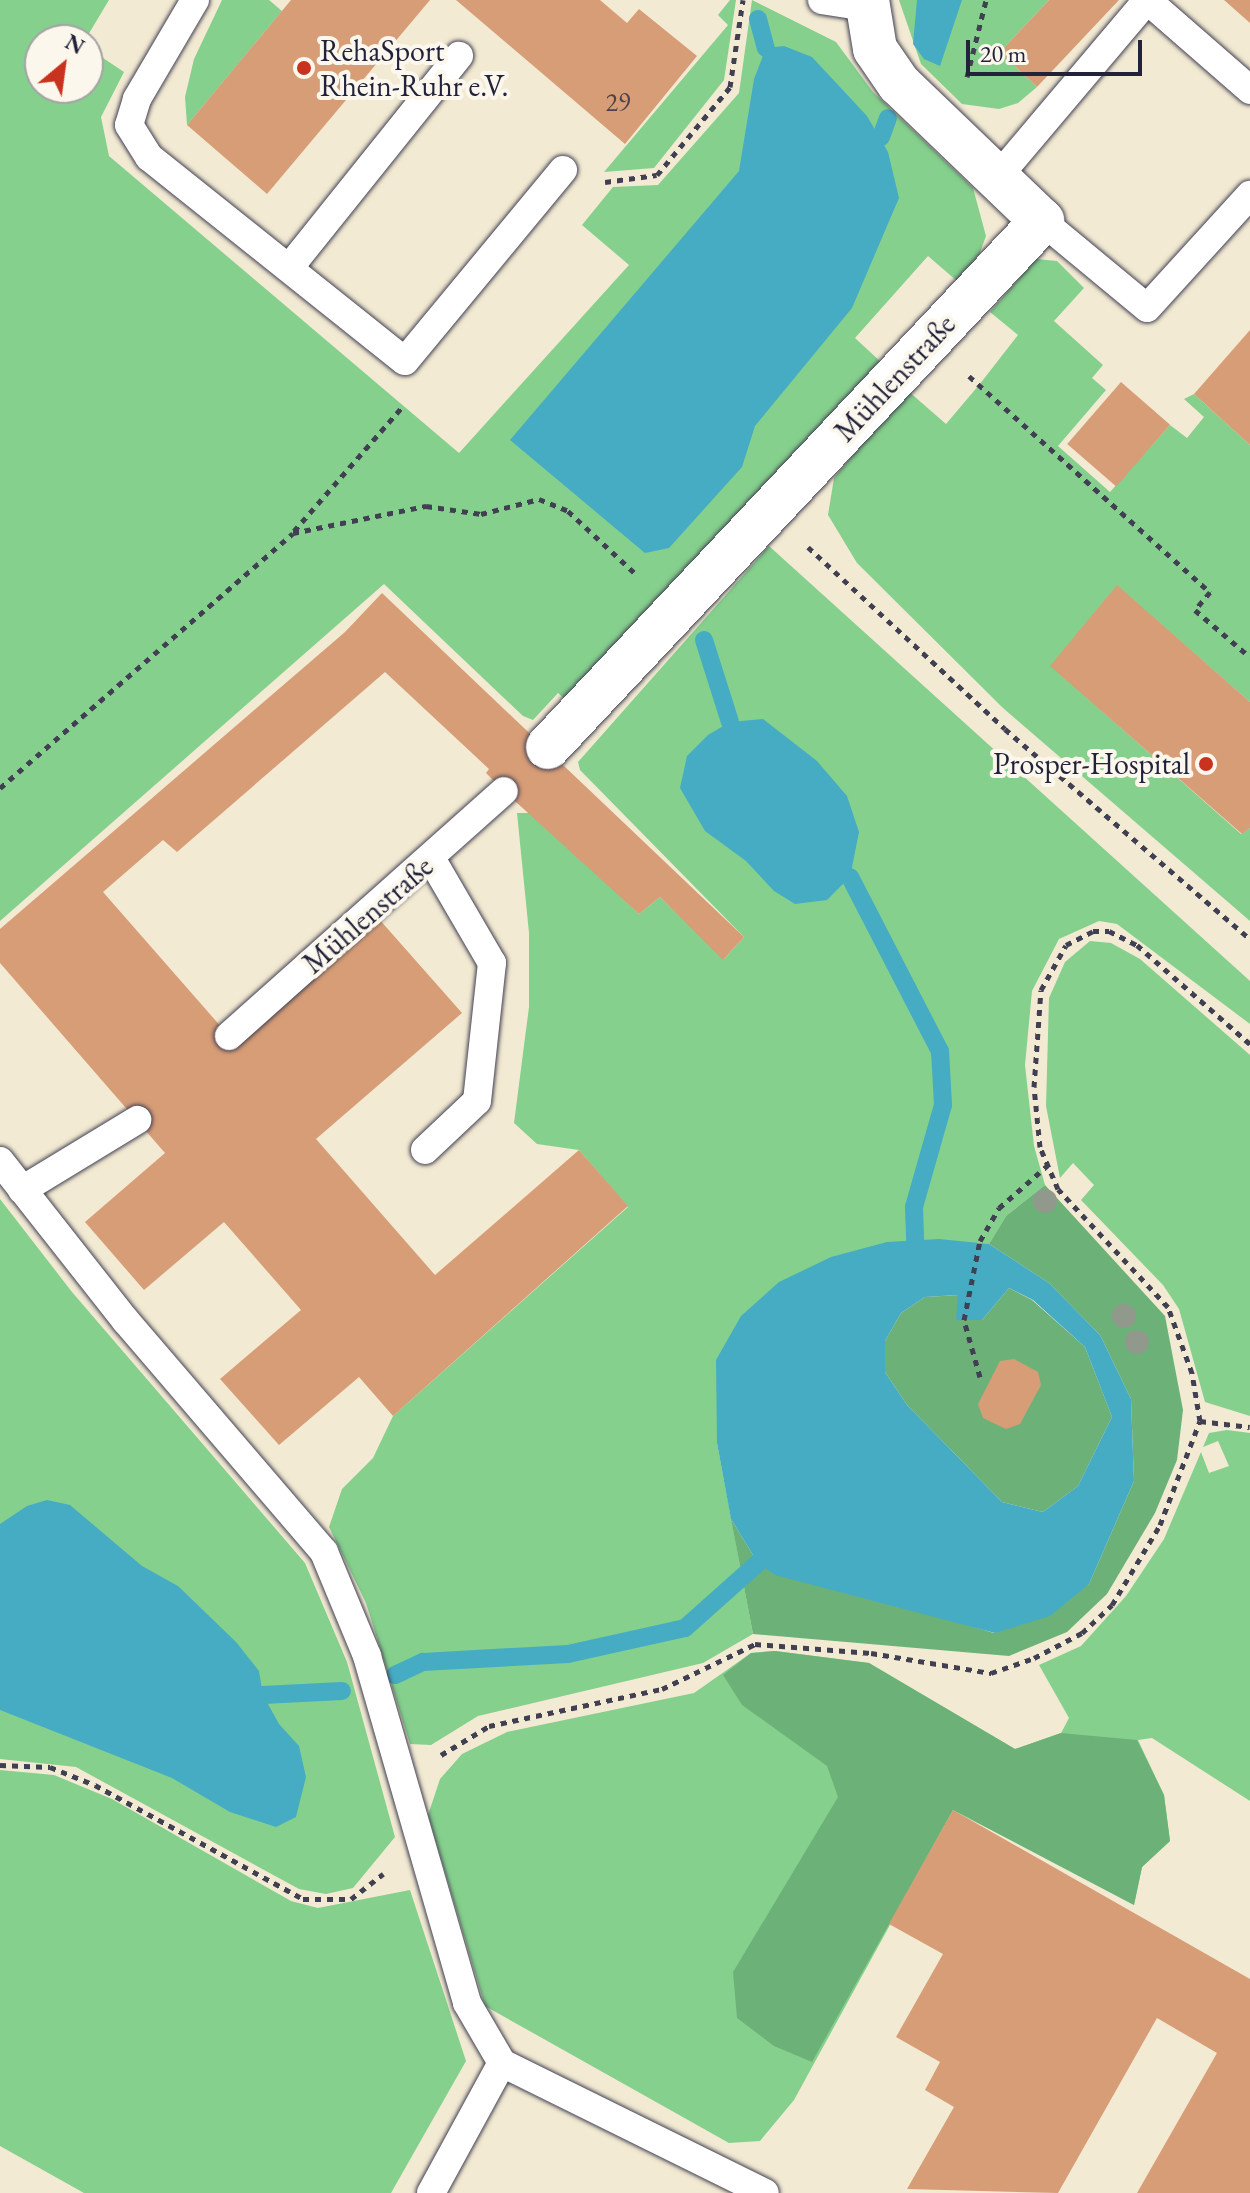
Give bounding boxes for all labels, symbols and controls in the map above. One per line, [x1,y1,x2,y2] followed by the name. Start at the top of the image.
[24,24,104,104] north arrow
[970,24,1146,74] scale bar
[60,27,90,61] text: N
[320,33,508,104] place label: RehaSport Rhein-Ruhr e.V.
[980,38,1027,69] text: 20 m
[295,59,313,77] marker: RehaSport Rhein-Ruhr e.V.
[606,87,630,119] house number: 29
[827,307,963,449] street label: Mühlenstraße
[993,746,1190,782] place label: Prosper-Hospital
[1197,755,1215,773] marker: Prosper-Hospital
[295,849,441,981] street label: Mühlenstraße

